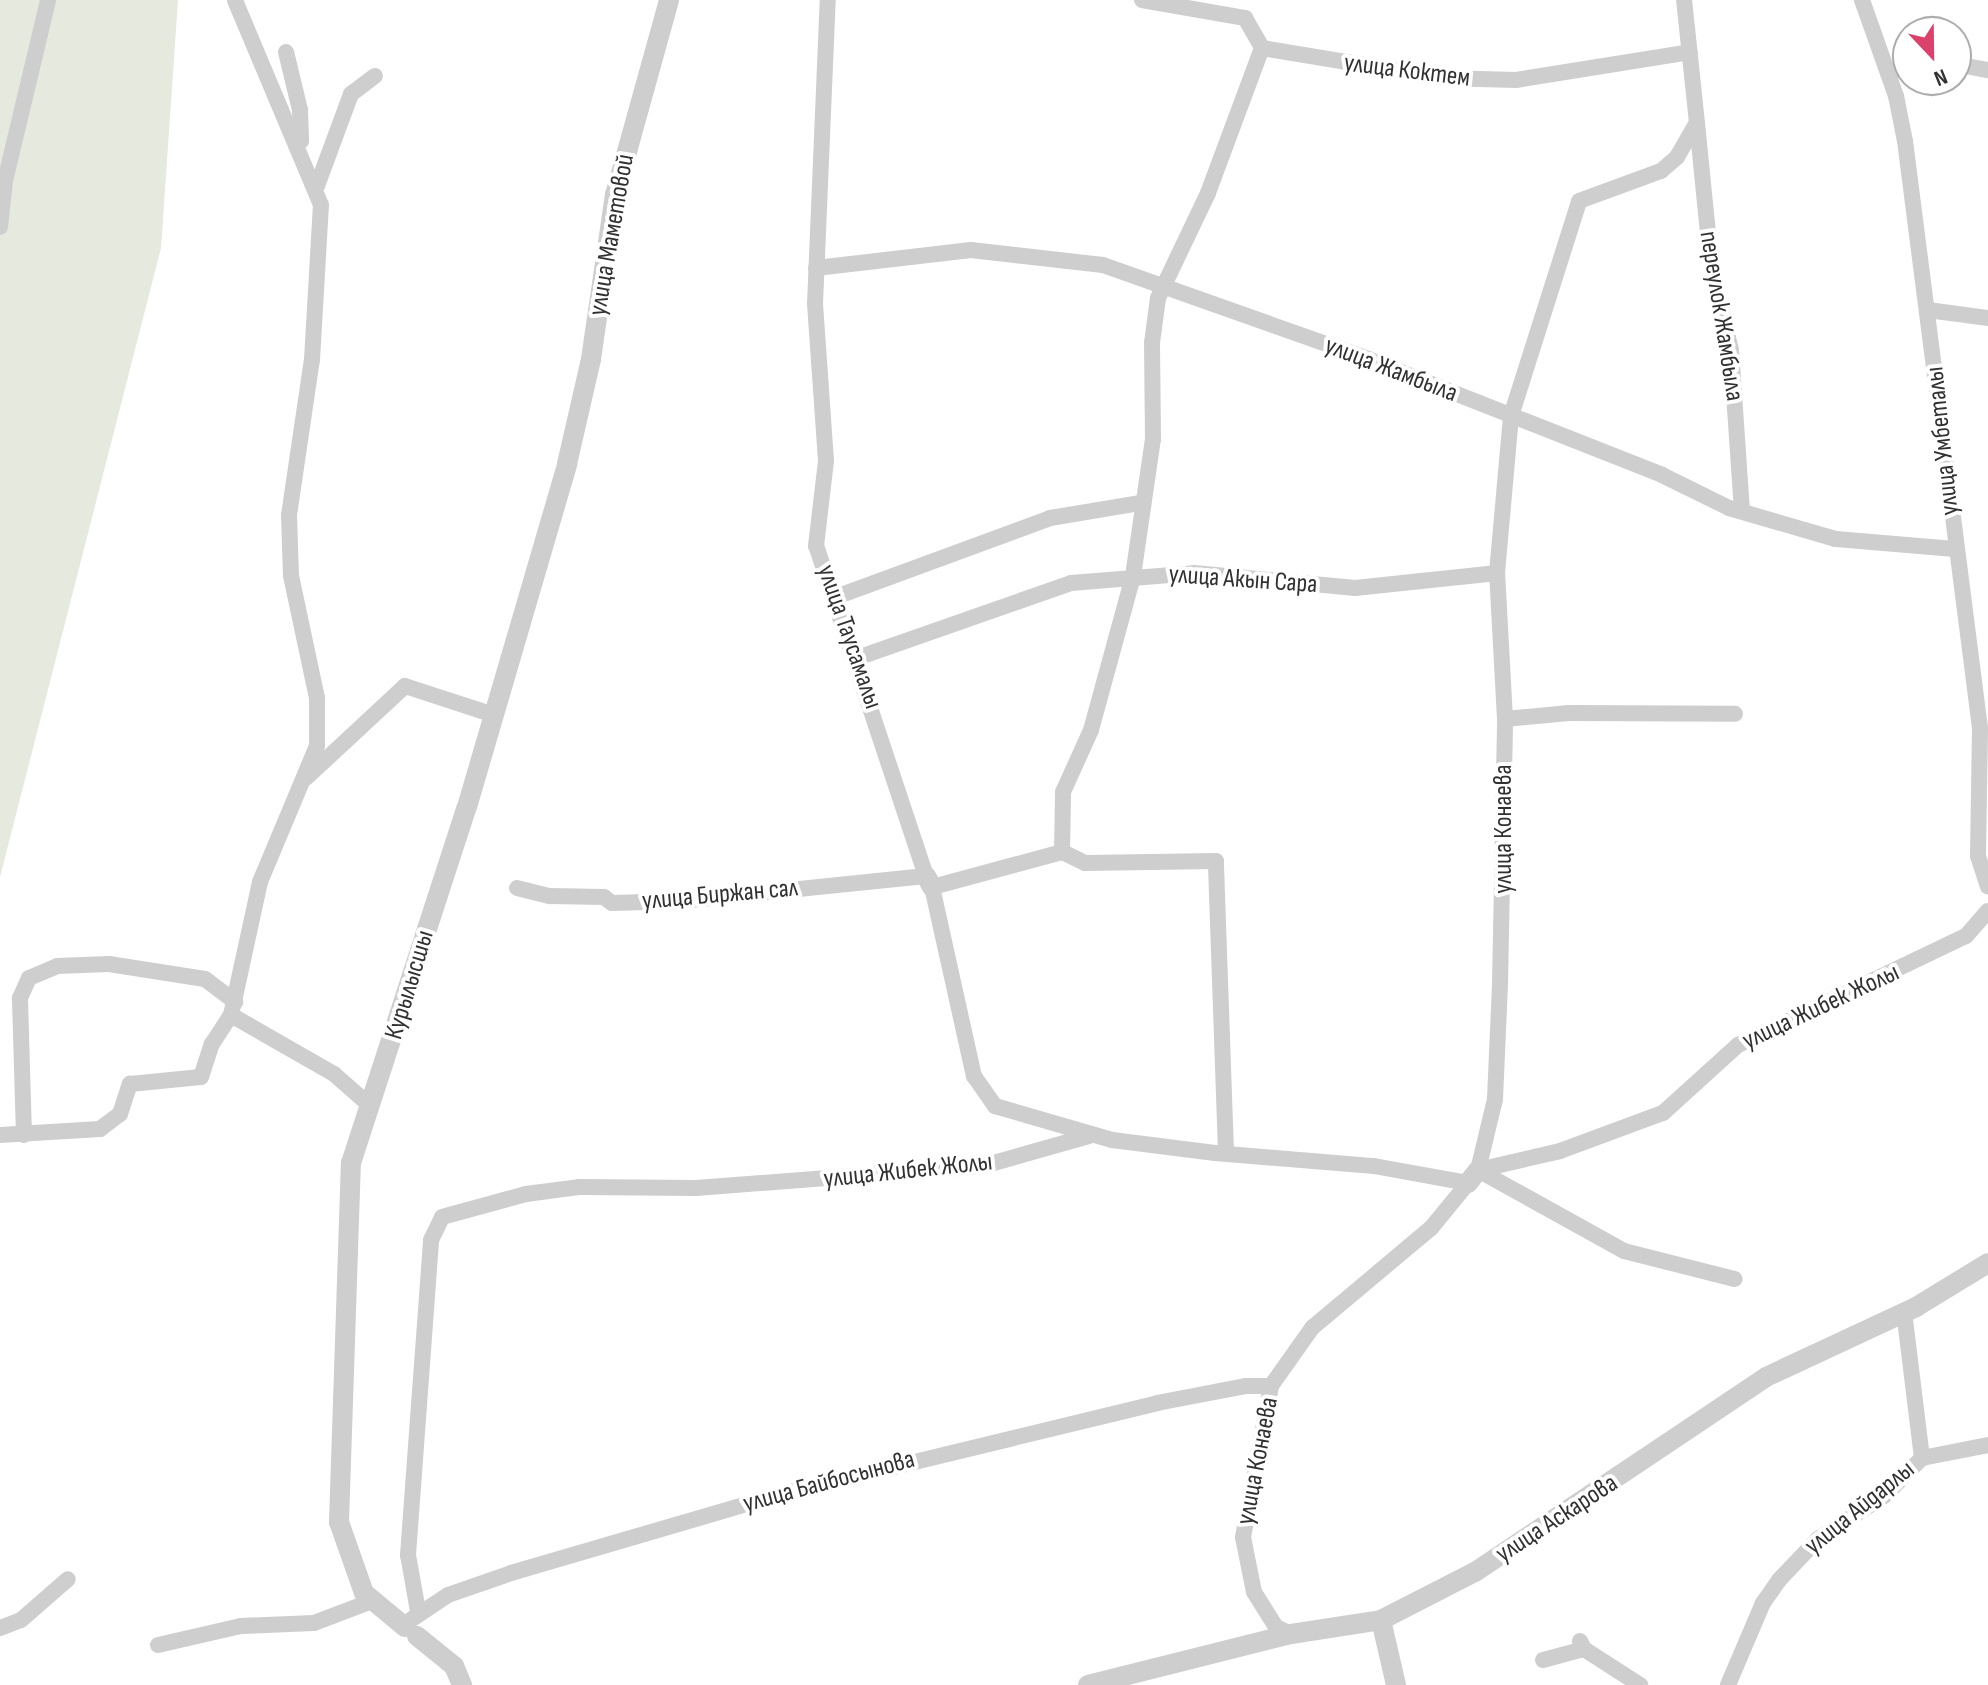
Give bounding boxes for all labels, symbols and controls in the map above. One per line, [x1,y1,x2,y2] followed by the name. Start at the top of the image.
[1892,16,1972,96] north arrow
[1342,48,1472,94] street label: улица Коктем
[1930,62,1951,92] text: N
[582,152,642,318] street label: улица Маметовой
[1692,229,1750,403] street label: переулок Жамбыла
[1320,330,1462,410] street label: улица Жамбыла
[1920,365,1966,517] street label: улица Умбеталы
[1168,559,1318,601] street label: улица Акын Сара
[810,561,888,713] street label: улица Таусамалы
[1488,764,1520,894] street label: улица Конаева
[641,873,799,917] street label: улица Биржан сал
[379,927,441,1043] street label: Курылысшы
[1738,957,1904,1057] street label: улица Жибек Жолы
[822,1147,994,1195] street label: улица Жибек Жолы
[1230,1395,1286,1527] street label: улица Конаева
[740,1444,918,1520] street label: улица Байбосынова
[1799,1454,1921,1562] street label: улица Айдарлы
[1490,1468,1624,1570] street label: улица Аскарова

